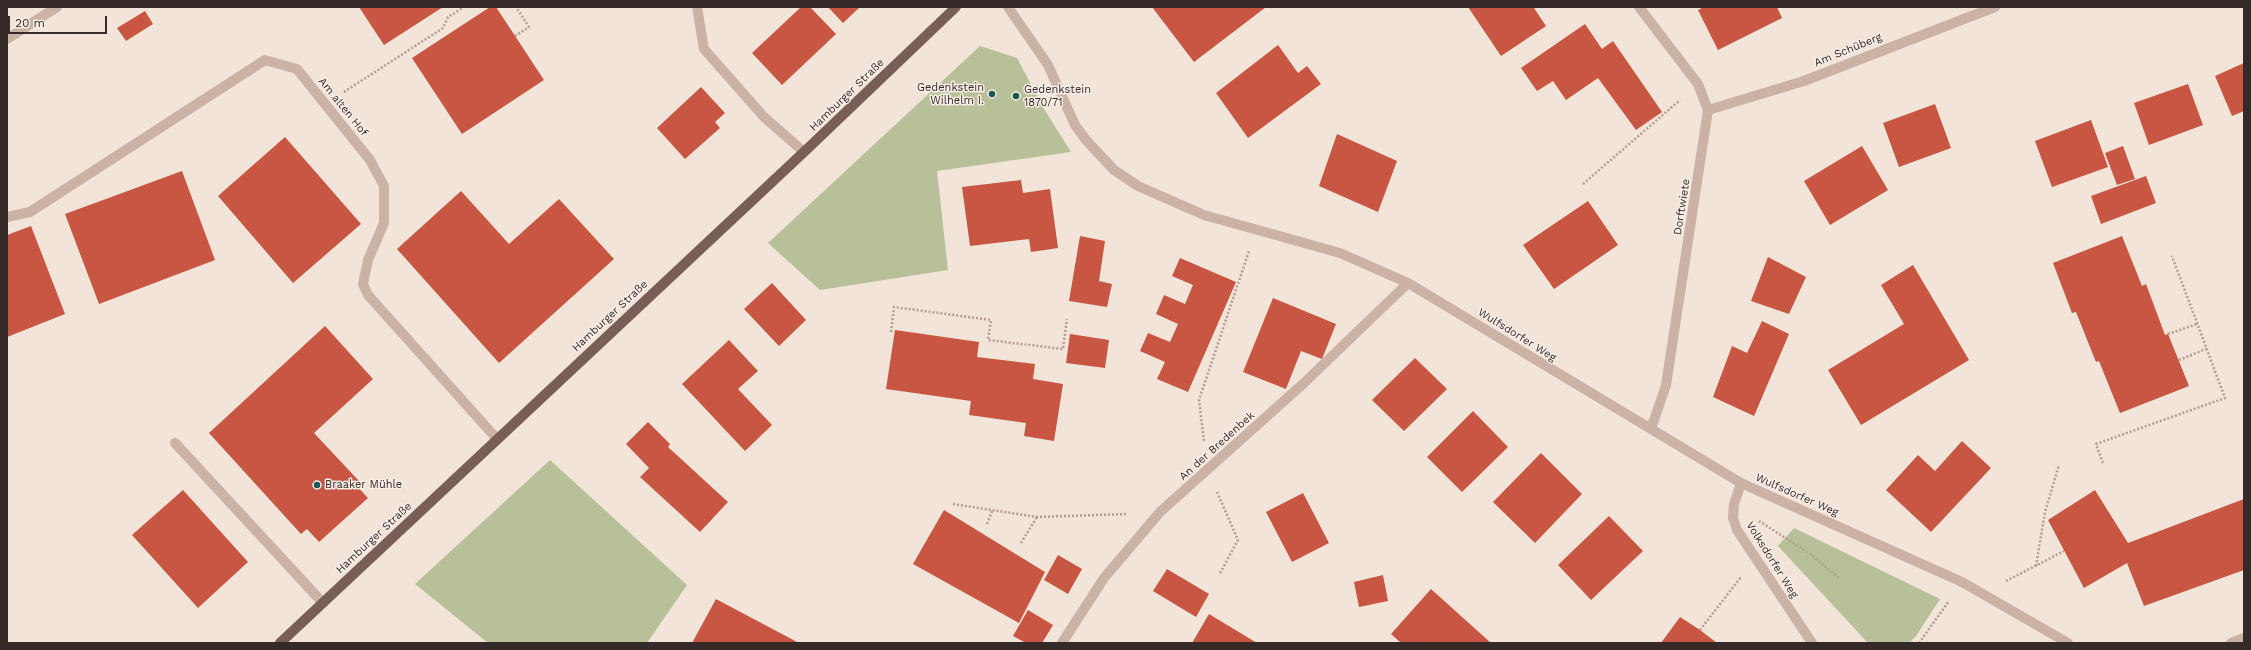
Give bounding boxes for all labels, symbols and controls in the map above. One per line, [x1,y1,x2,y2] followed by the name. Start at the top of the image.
[10,8,109,34] scale bar
[15,16,45,30] text: 20 m
[1812,30,1884,70] street label: Am Schüberg
[807,56,887,134] street label: Hamburger Straße
[315,75,371,139] street label: Am alten Hof
[917,81,984,107] place label: Gedenkstein Wilhelm I.
[1024,83,1091,109] place label: Gedenkstein 1870/71
[987,89,997,99] marker: Gedenkstein Wilhelm I.
[1011,91,1021,101] marker: Gedenkstein 1870/71
[1671,178,1693,236] street label: Dorftwiete
[570,278,650,354] street label: Hamburger Straße
[1475,306,1559,364] street label: Wulfsdorfer Weg
[1177,409,1257,483] street label: An der Bredenbek
[1753,471,1841,519] street label: Wulfsdorfer Weg
[325,478,402,492] place label: Braaker Mühle
[312,480,322,490] marker: Braaker Mühle
[334,500,414,576] street label: Hamburger Straße
[1743,519,1801,601] street label: Volksdorfer Weg

